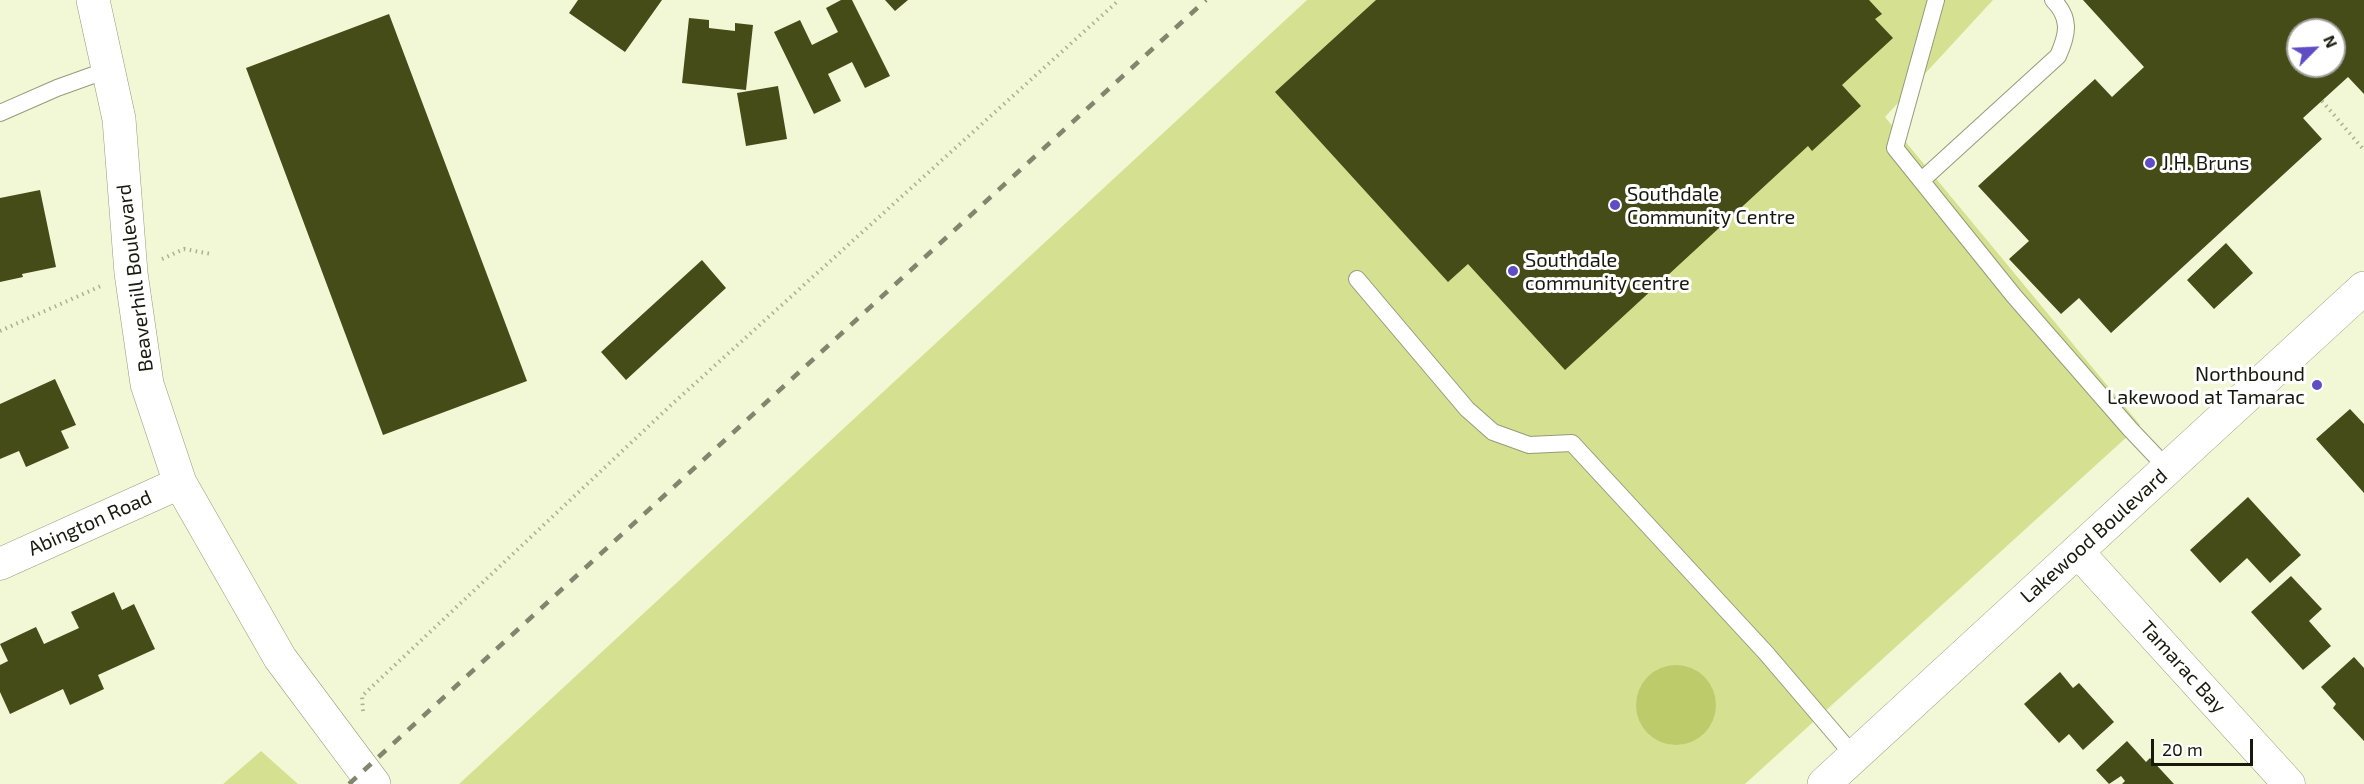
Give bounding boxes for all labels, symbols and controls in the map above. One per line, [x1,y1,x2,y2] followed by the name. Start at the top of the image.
[2286,18,2346,78] north arrow
[2320,32,2342,50] text: N
[2162,151,2249,175] place label: J.H. Bruns
[2143,156,2157,170] marker: J.H. Bruns
[1627,182,1795,229] place label: Southdale Community Centre
[112,183,158,373] street label: Beaverhill Boulevard
[1608,198,1622,212] marker: Southdale Community Centre
[1525,248,1690,295] place label: Southdale community centre
[1506,264,1520,278] marker: Southdale community centre
[2107,362,2305,409] place label: Northbound Lakewood at Tamarac
[2310,378,2324,392] marker: Northbound Lakewood at Tamarac
[2016,464,2172,608] street label: Lakewood Boulevard
[25,485,155,561] street label: Abington Road
[2135,616,2231,718] street label: Tamarac Bay
[2154,727,2256,765] scale bar
[2162,738,2203,760] text: 20 m

